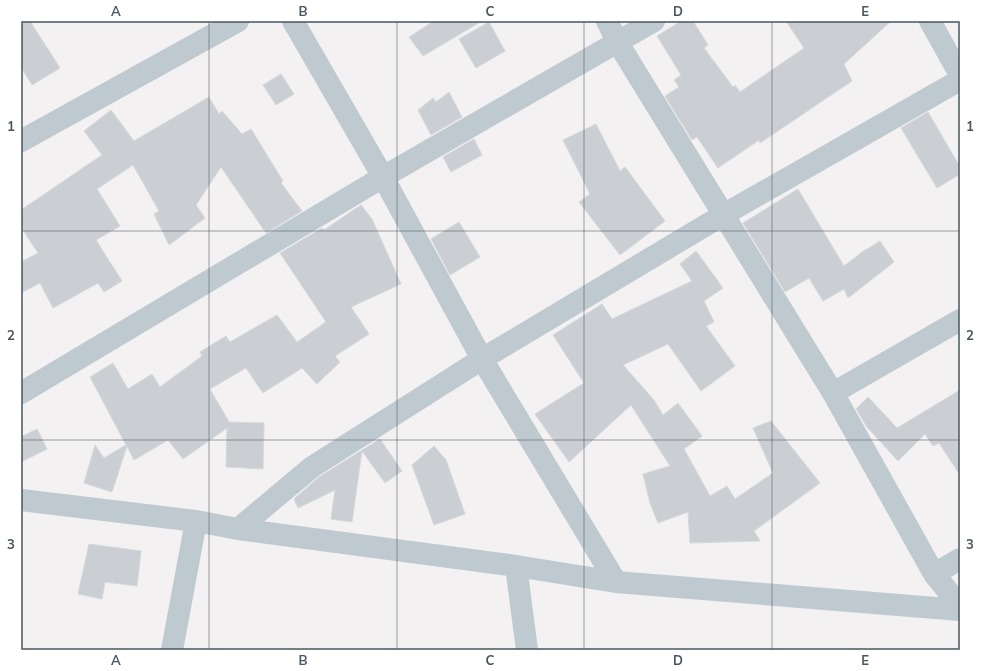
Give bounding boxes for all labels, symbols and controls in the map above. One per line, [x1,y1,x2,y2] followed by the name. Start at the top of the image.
[111,3,121,19] text: A
[299,3,308,19] text: B
[486,3,495,19] text: C
[673,3,683,19] text: D
[861,3,869,19] text: E
[7,118,15,134] text: 1
[966,118,974,134] text: 1
[7,327,15,343] text: 2
[966,327,974,343] text: 2
[7,536,15,552] text: 3
[966,536,974,552] text: 3
[111,652,121,668] text: A
[299,652,308,668] text: B
[486,652,495,668] text: C
[673,652,683,668] text: D
[861,652,869,668] text: E

